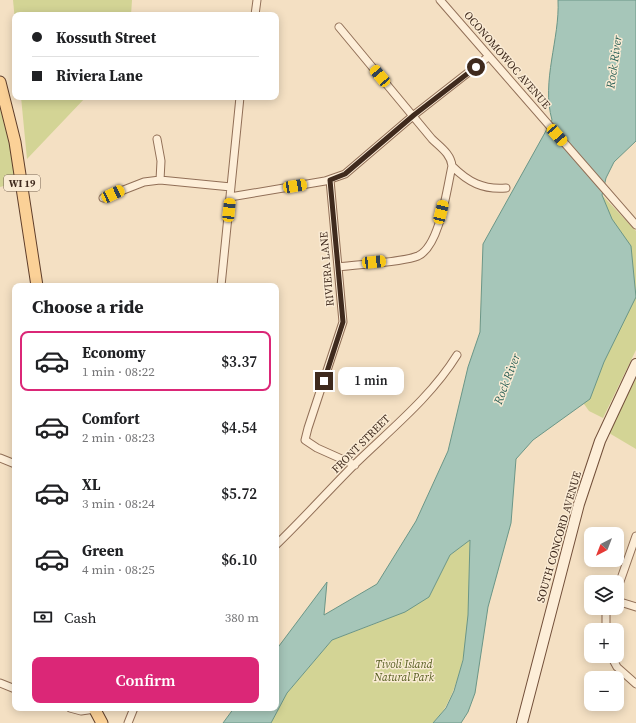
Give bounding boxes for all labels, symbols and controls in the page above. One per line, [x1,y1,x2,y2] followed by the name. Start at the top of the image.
[460,8,554,112] street label: OCONOMOWOC AVENUE
[56,27,156,48] text: Kossuth Street
[602,33,626,90] water label: Rock River
[467,58,485,76] route start
[368,63,392,89] car
[56,65,143,86] text: Riviera Lane
[545,122,569,148] car
[4,175,40,191] road number: WI 19
[282,178,308,194] car
[100,183,126,205] car
[222,197,236,223] car
[432,199,450,225] car
[316,231,338,307] street label: RIVIERA LANE
[361,255,387,269] car
[32,294,144,319] text: Choose a ride
[82,342,146,363] text: Economy
[34,343,70,379] icon: car
[490,350,524,408] water label: Rock River
[221,351,257,372] text: $3.37
[82,363,155,380] text: 1 min · 08:22
[338,367,404,395] callout: 1 min
[315,372,333,390] route end
[354,372,388,389] text: 1 min
[82,408,140,429] text: Comfort
[34,409,70,445] icon: car
[328,411,394,477] street label: FRONT STREET
[221,417,257,438] text: $4.54
[82,429,155,446] text: 2 min · 08:23
[533,469,585,604] street label: SOUTH CONCORD AVENUE
[82,474,101,495] text: XL
[34,475,70,511] icon: car
[221,483,257,504] text: $5.72
[82,495,155,512] text: 3 min · 08:24
[584,527,624,567] north arrow
[584,527,624,711] map controls
[82,540,124,561] text: Green
[34,541,70,577] icon: car
[221,549,257,570] text: $6.10
[82,561,155,578] text: 4 min · 08:25
[584,575,624,615] button: layers
[32,606,54,628] icon: cash
[64,607,96,628] text: Cash
[225,609,259,626] text: 380 m
[584,623,624,663] button: +
[32,657,259,703] button: Confirm
[373,657,435,685] park label: Tivoli Island Natural Park
[584,671,624,711] button: −

